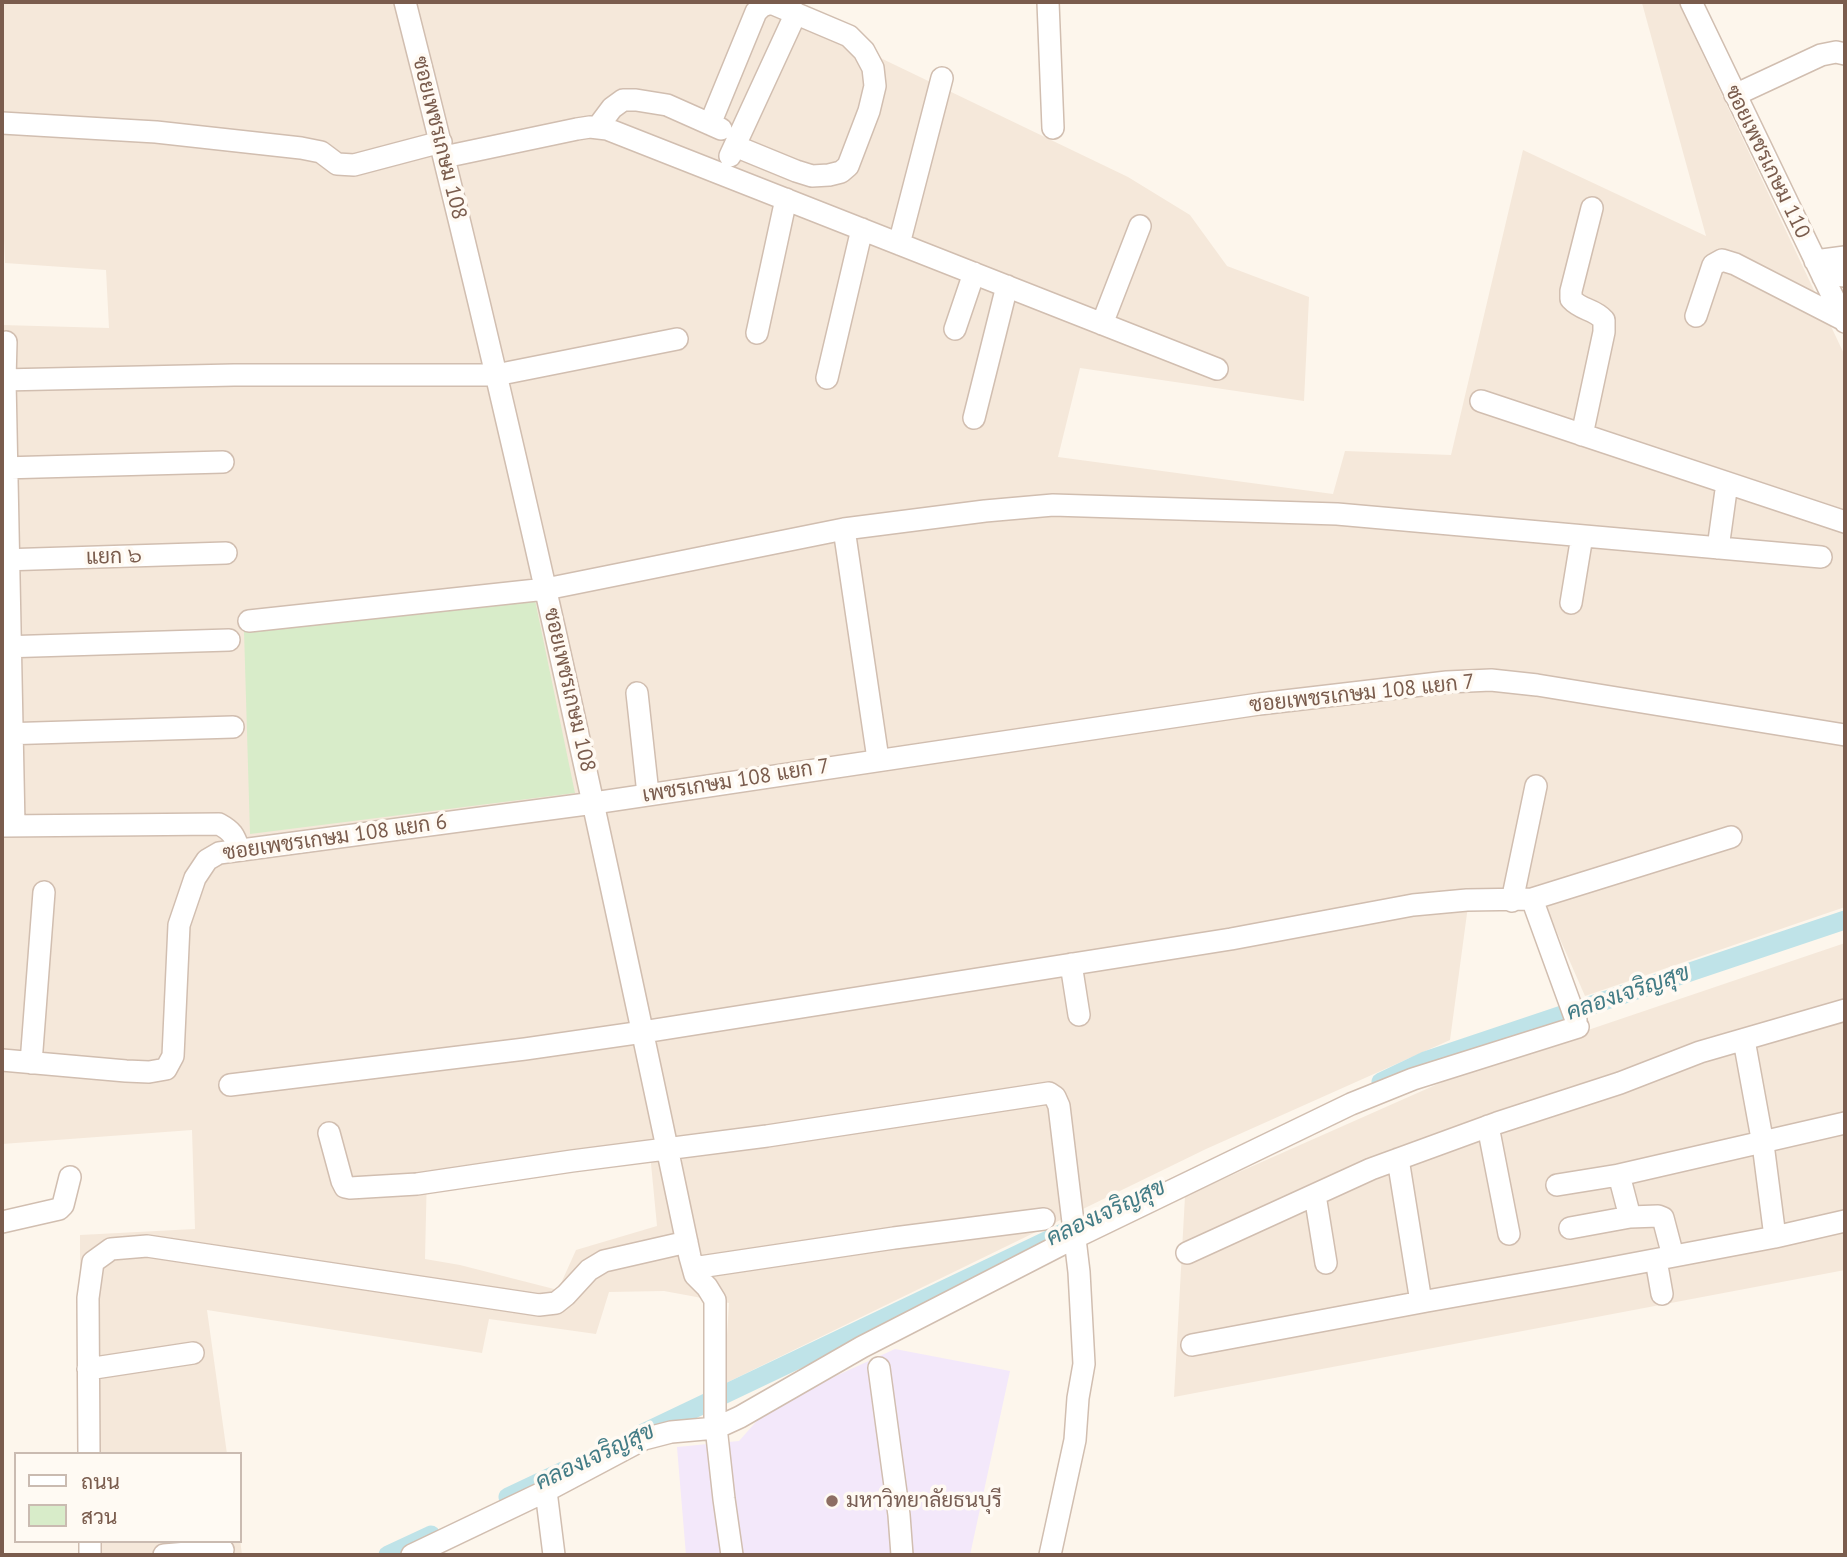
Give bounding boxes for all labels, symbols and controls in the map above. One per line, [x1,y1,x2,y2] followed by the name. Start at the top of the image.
[407,54,471,222] street label: ซอยเพชรเกษม 108
[1719,81,1815,243] street label: ซอยเพชรเกษม 110
[86,543,142,571] street label: แยก ๖
[538,606,600,774] street label: ซอยเพชรเกษม 108
[1248,670,1476,718] street label: ซอยเพชรเกษม 108 แยก 7
[641,754,831,808] street label: เพชรเกษม 108 แยก 7
[221,810,449,866] street label: ซอยเพชรเกษม 108 แยก 6
[1563,959,1693,1027] water label: คลองเจริญสุข
[1042,1173,1170,1253] water label: คลองเจริญสุข
[531,1417,659,1497] water label: คลองเจริญสุข
[14,1452,242,1543] legend
[81,1468,120,1495] text: ถนน
[846,1488,1002,1514] place label: มหาวิทยาลัยธนบุรี
[824,1493,840,1509] marker: มหาวิทยาลัยธนบุรี
[81,1503,117,1530] text: สวน

